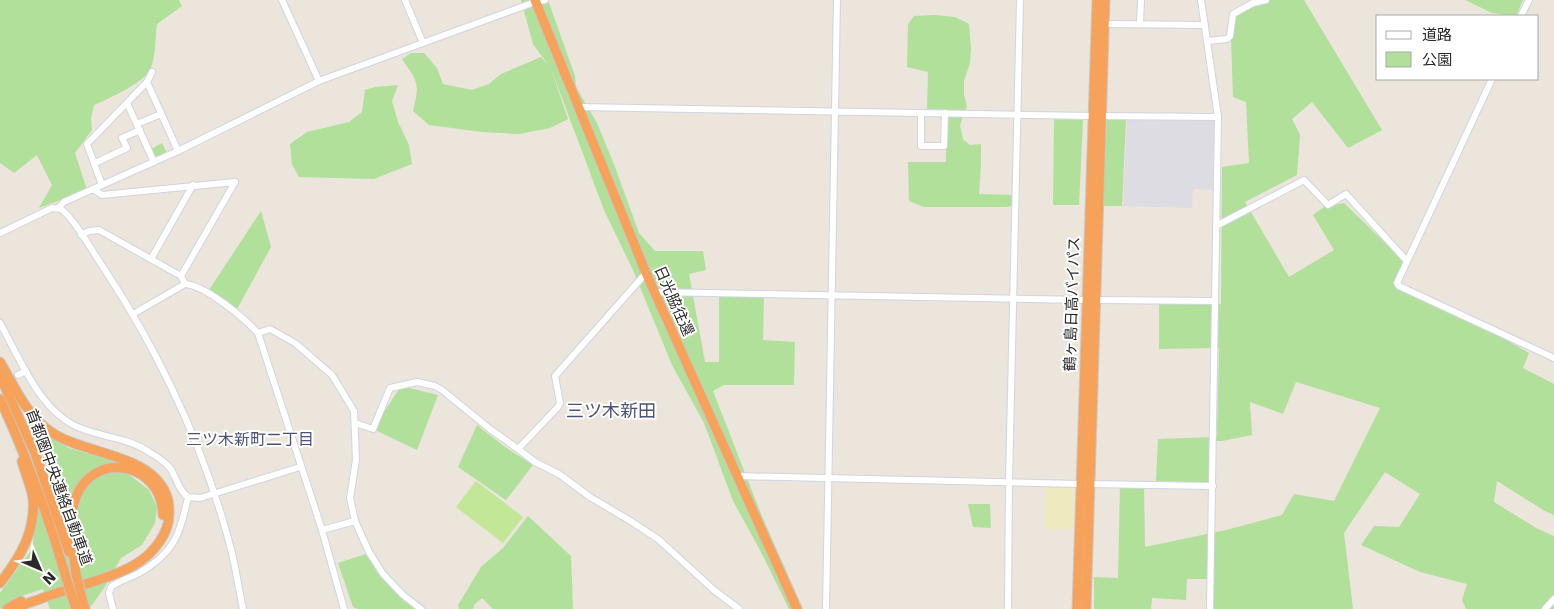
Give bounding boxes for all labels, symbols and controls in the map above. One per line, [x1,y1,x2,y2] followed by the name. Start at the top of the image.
[1376,15,1539,80] legend
[1422,26,1452,44] text: 道路
[1422,51,1452,69] text: 公園
[1061,236,1083,372] street label: 鶴ヶ島日高バイパス
[651,263,697,339] street label: 日光脇往還
[566,400,656,421] district label: 三ツ木新田
[22,406,96,568] street label: 首都圏中央連絡自動車道
[186,430,314,449] district label: 三ツ木新町二丁目
[15,544,65,594] north arrow
[39,568,59,588] text: N

